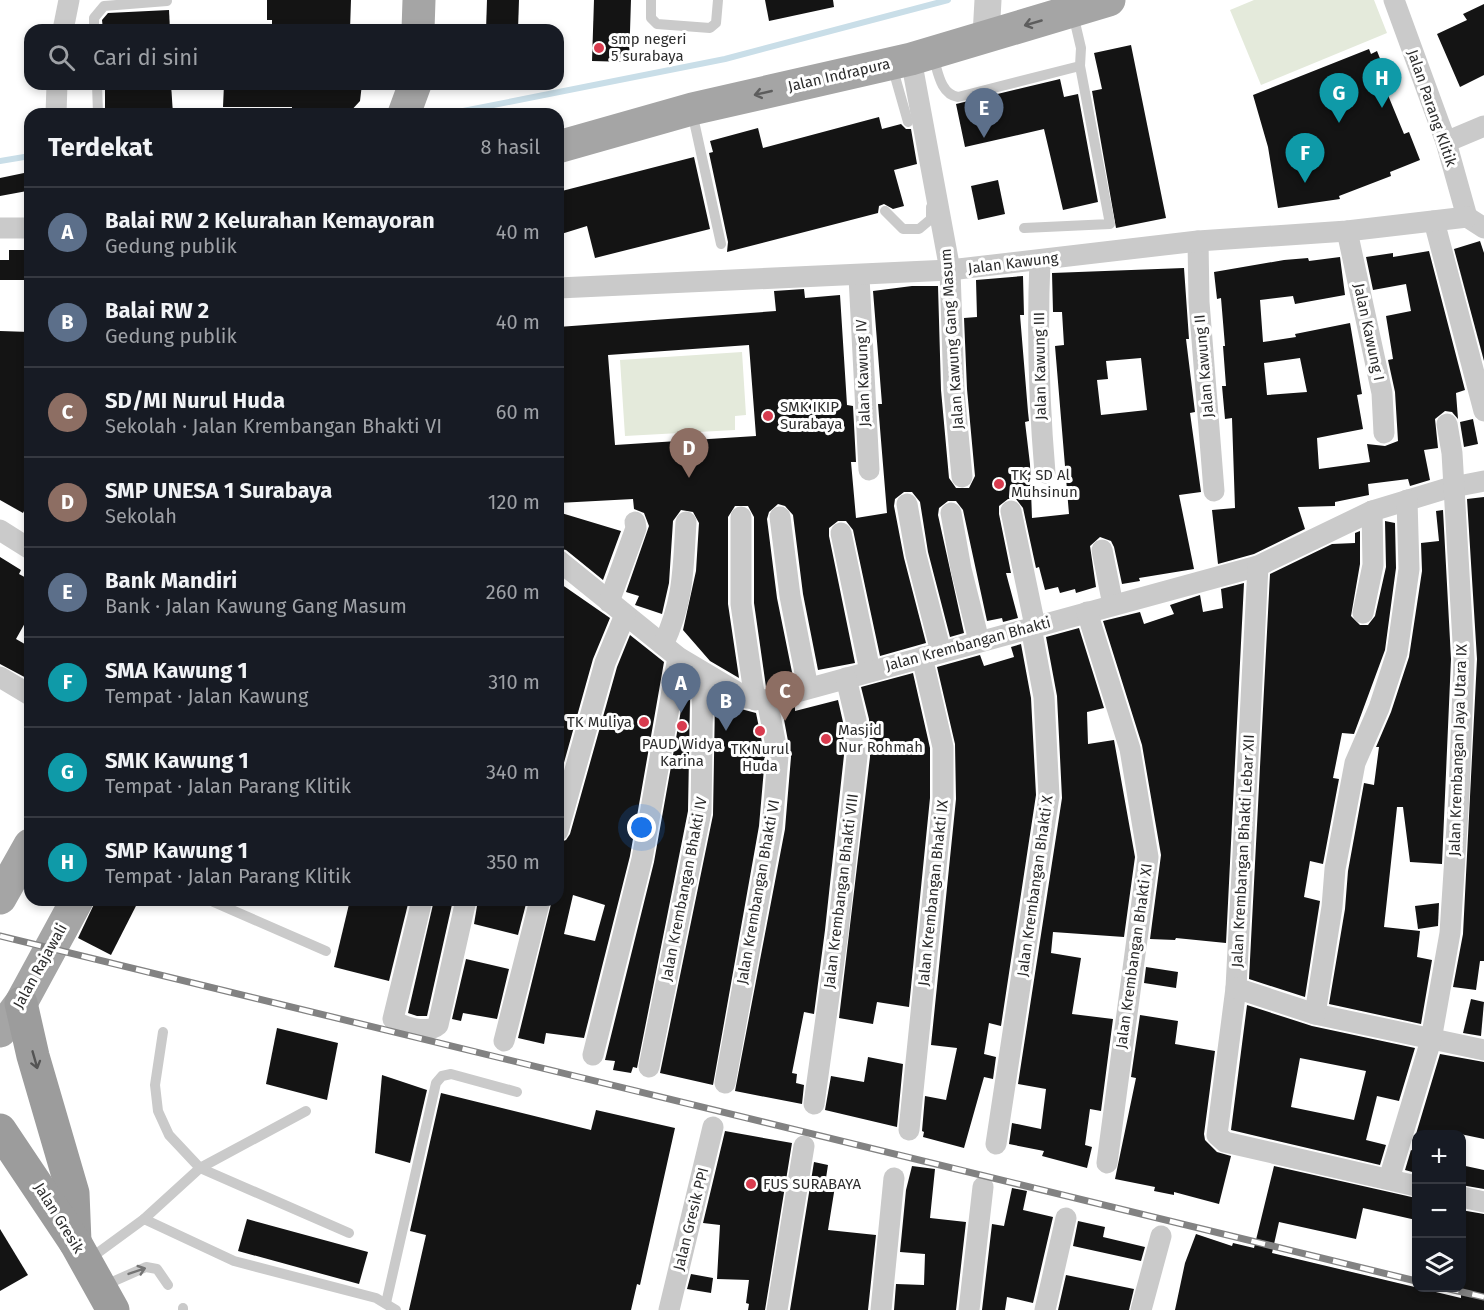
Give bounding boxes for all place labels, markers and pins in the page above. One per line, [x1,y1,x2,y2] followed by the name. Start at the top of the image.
[611,30,686,65] place label: smp negeri 5 surabaya
[592,41,606,55] marker: smp negeri 5 surabaya
[1362,58,1402,108] pin: H
[1320,74,1358,123] pin: G
[964,88,1004,138] pin: E
[1286,134,1324,183] pin: F
[780,398,842,433] place label: SMK IKIP Surabaya
[761,409,775,423] marker: SMK IKIP Surabaya
[670,428,708,478] pin: D
[1011,466,1078,501] place label: TK, SD Al Muhsinun
[992,477,1006,491] marker: TK, SD Al Muhsinun
[662,664,700,713] pin: A
[766,672,804,721] pin: C
[706,682,746,731] pin: B
[567,713,632,731] place label: TK Muliya
[637,715,651,729] marker: TK Muliya
[675,719,689,733] marker: PAUD Widya Karina
[838,721,923,756] place label: Masjid Nur Rohmah
[753,724,767,738] marker: TK Nurul Huda
[819,732,833,746] marker: Masjid Nur Rohmah
[642,735,722,770] place label: PAUD Widya Karina
[731,740,790,775] place label: TK Nurul Huda
[763,1175,862,1193] place label: FUS SURABAYA
[744,1177,758,1191] marker: FUS SURABAYA

